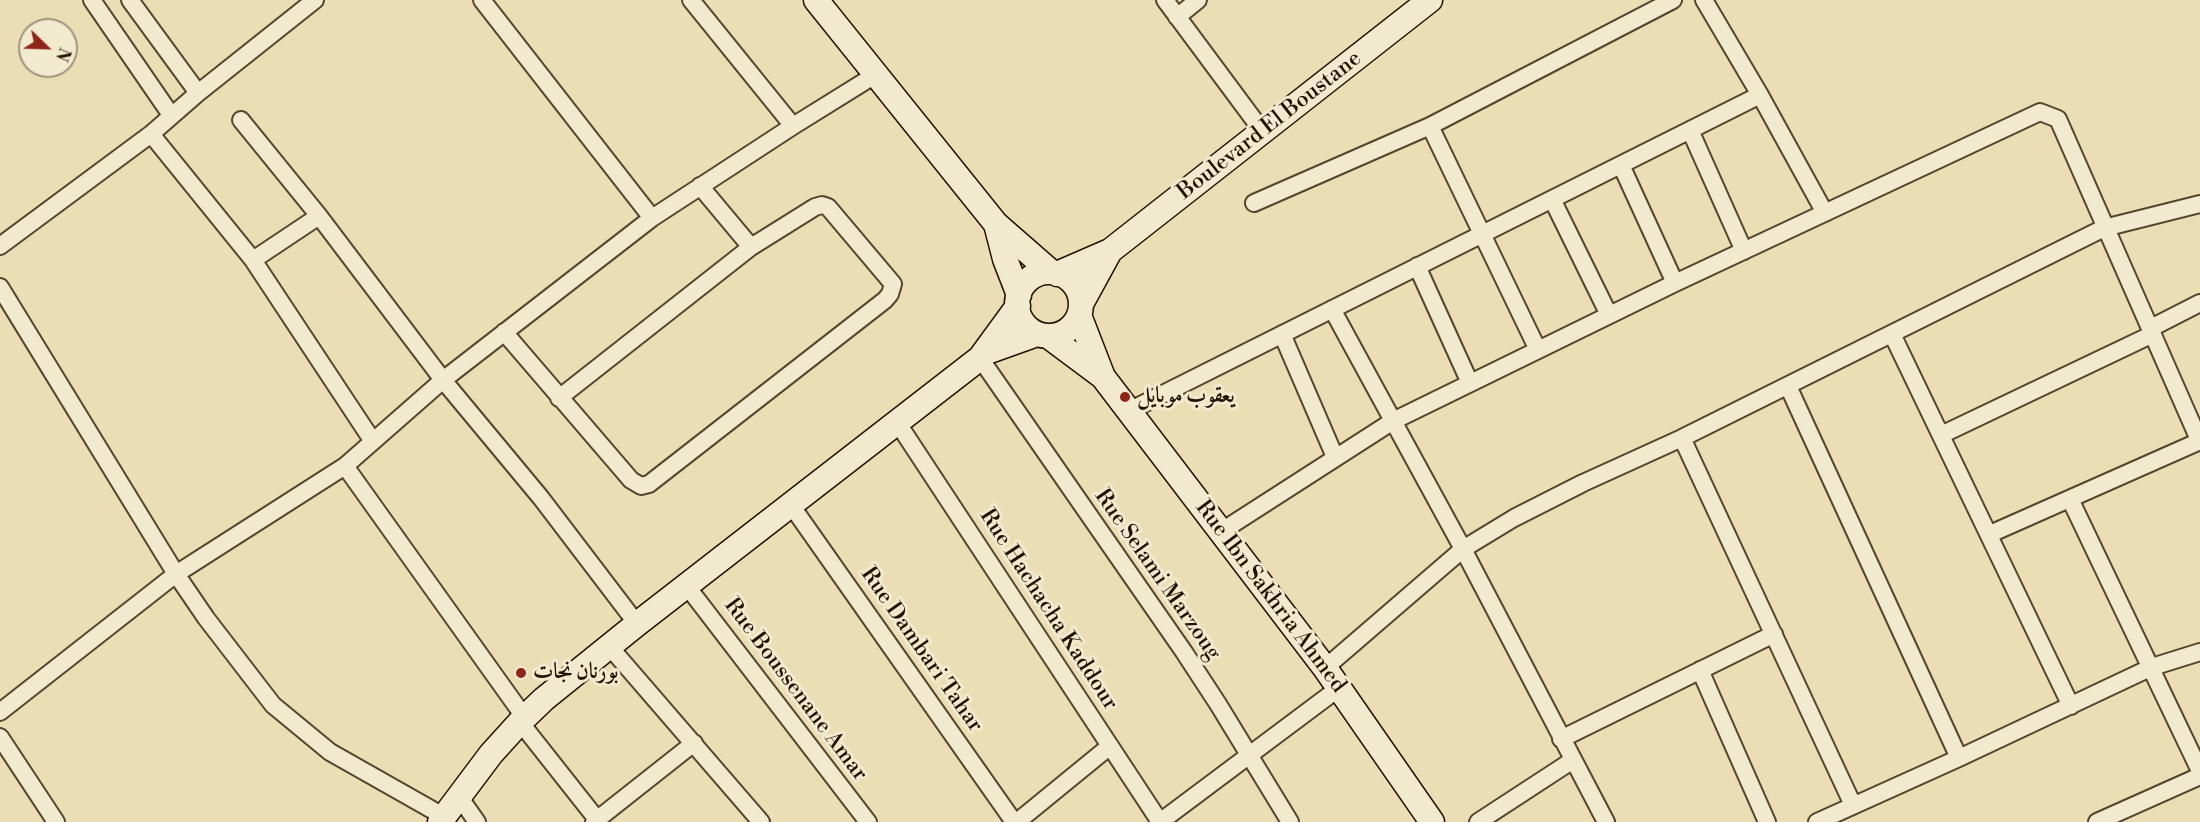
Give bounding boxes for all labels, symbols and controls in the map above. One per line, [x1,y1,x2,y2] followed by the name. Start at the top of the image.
[18,18,78,78] north arrow
[51,45,74,64] text: N
[1173,46,1367,206] street label: Boulevard El Boustane
[1137,384,1235,410] place label: يعقوب موبايل
[1118,390,1132,404] marker: يعقوب موبايل
[1088,484,1226,666] street label: Rue Selami Marzoug
[1189,496,1351,698] street label: Rue Ibn Sakhria Ahmed
[973,504,1123,716] street label: Rue Hachacha Kaddour
[854,562,988,738] street label: Rue Dambari Tahar
[718,593,872,787] street label: Rue Boussenane Amar
[533,660,618,686] place label: بورنان نجات
[514,666,528,680] marker: بورنان نجات

